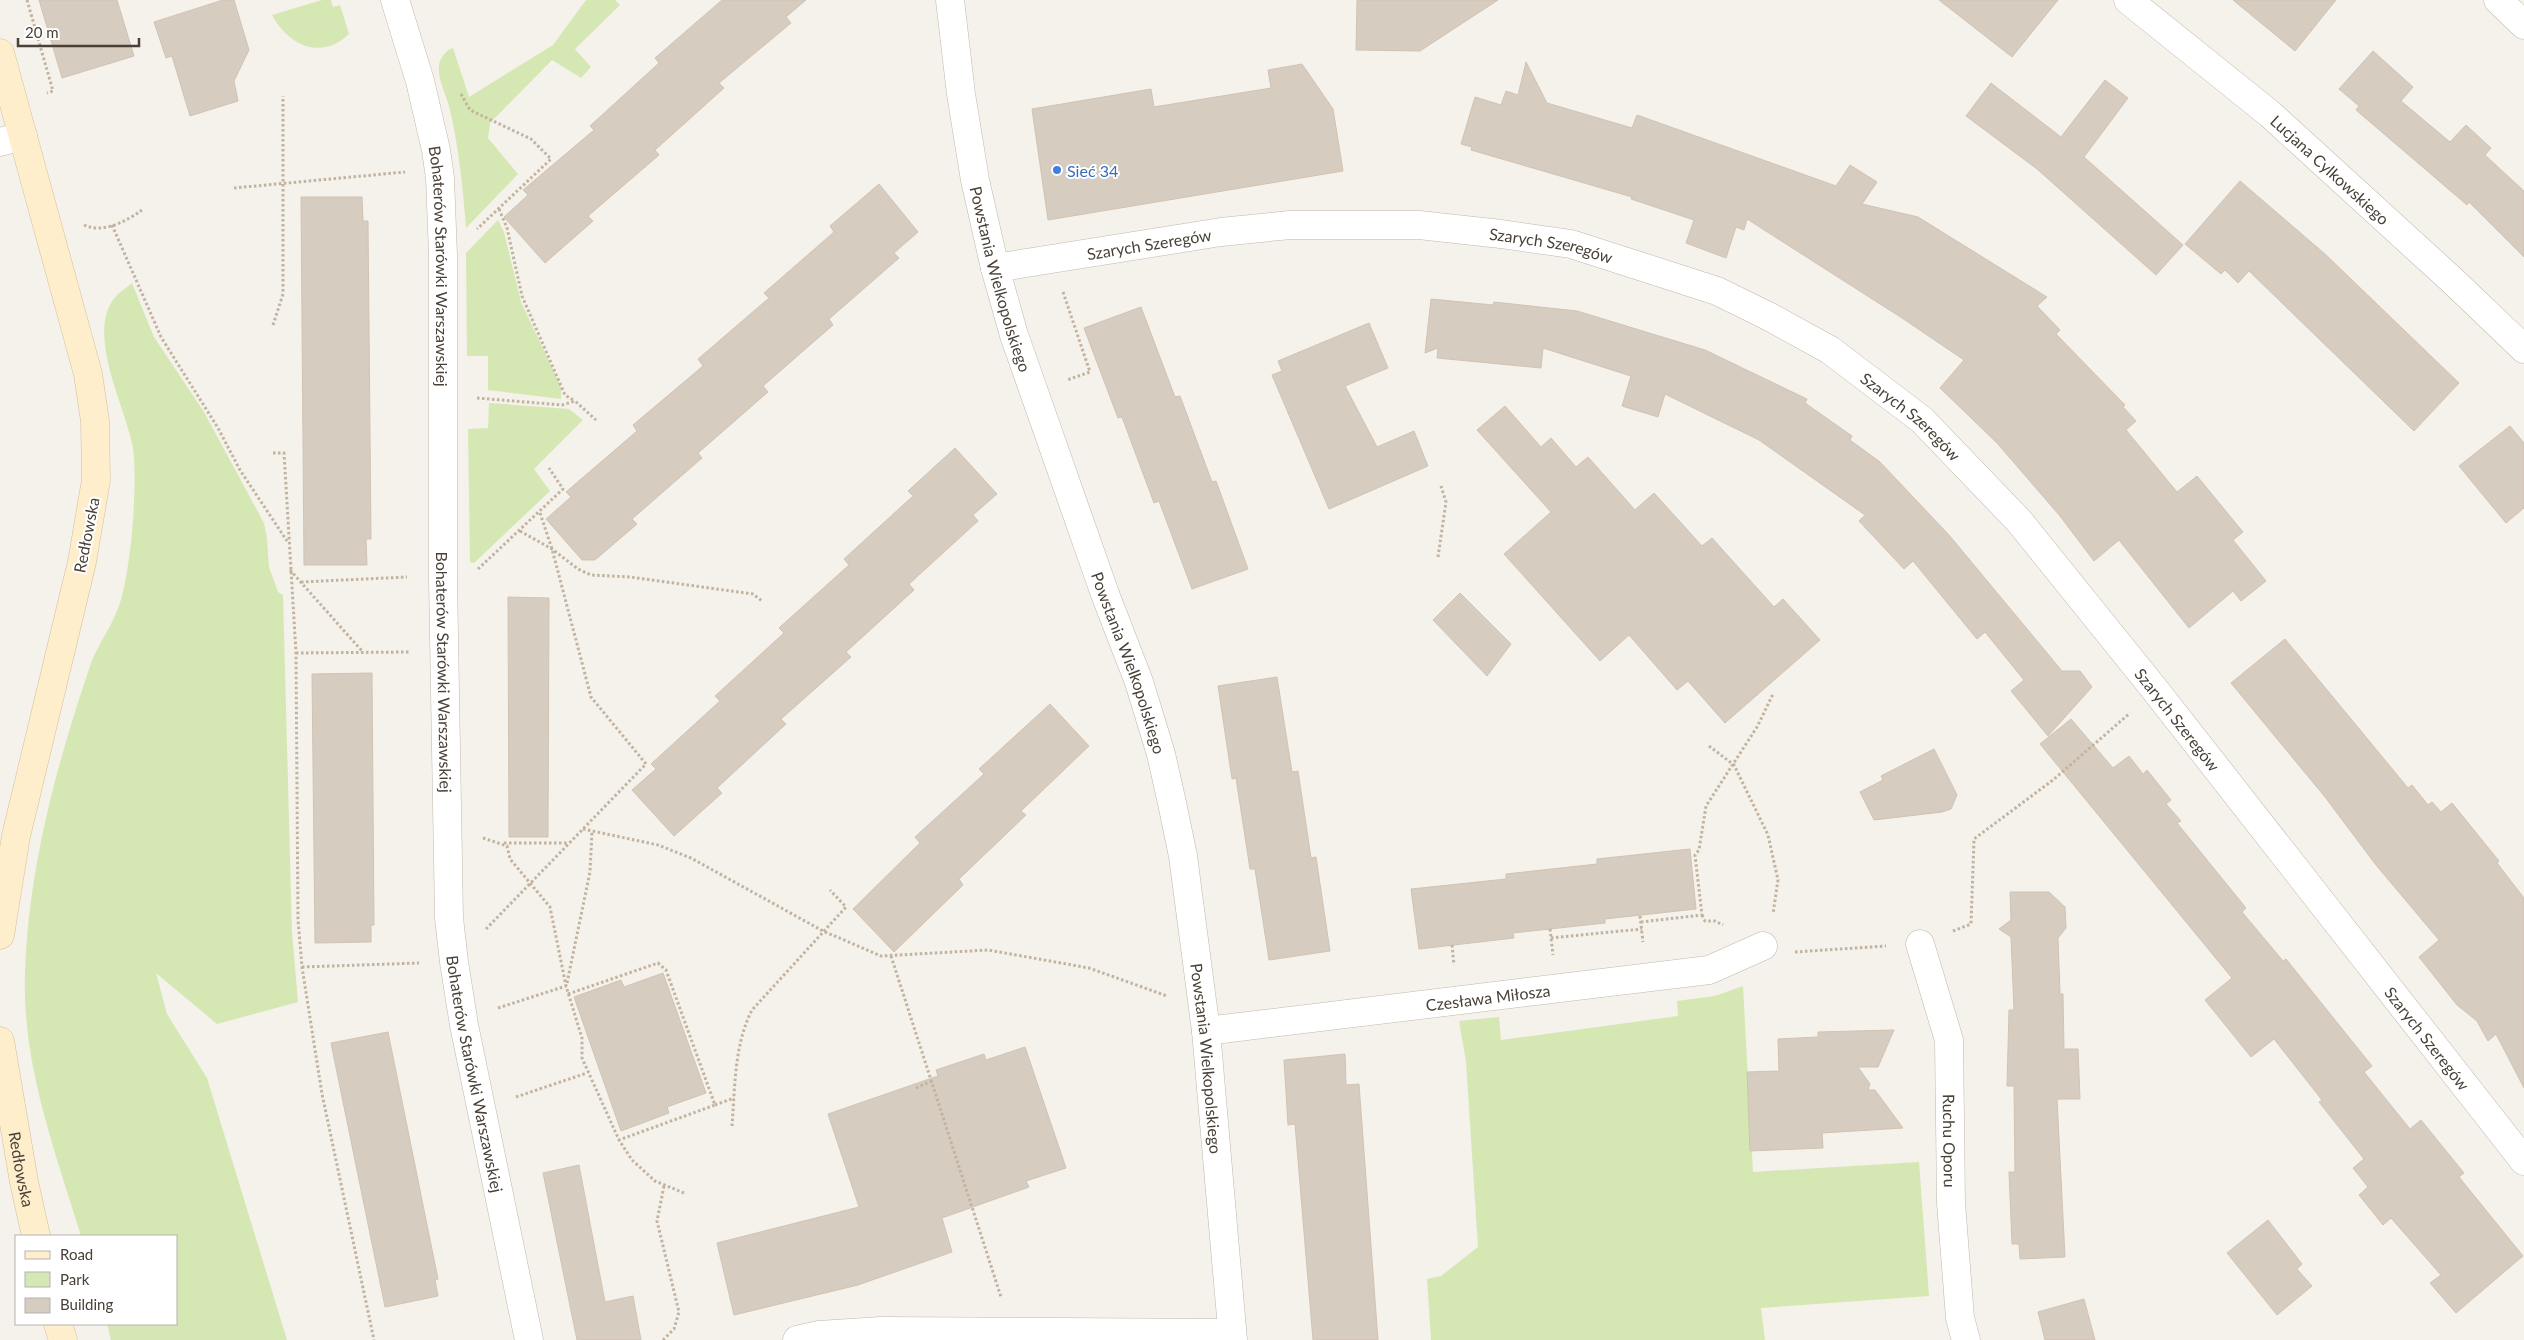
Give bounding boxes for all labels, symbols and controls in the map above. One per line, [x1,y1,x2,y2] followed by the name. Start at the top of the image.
[18,15,139,47] scale bar
[25,23,59,41] text: 20 m
[2267,110,2394,228] street label: Lucjana Cylkowskiego
[426,144,453,387] street label: Bohaterów Starówki Warszawskiej
[1067,161,1118,180] place label: Sieć 34
[1051,164,1063,176] marker: Sieć 34
[967,184,1036,374] street label: Powstania Wielkopolskiego
[1488,223,1616,267] street label: Szarych Szeregów
[1085,224,1213,263] street label: Szarych Szeregów
[1858,368,1965,464] street label: Szarych Szeregów
[69,496,103,574] street label: Redłowska
[434,551,456,793] street label: Bohaterów Starówki Warszawskiej
[1088,569,1170,756] street label: Powstania Wielkopolskiego
[2132,664,2225,775] street label: Szarych Szeregów
[444,954,508,1194] street label: Bohaterów Starówki Warszawskiej
[1188,962,1226,1155] street label: Powstania Wielkopolskiego
[1425,980,1551,1014] street label: Czesława Miłosza
[2381,983,2474,1094] street label: Szarych Szeregów
[1940,1094,1960,1188] street label: Ruchu Oporu
[6,1130,39,1209] street label: Redłowska
[15,1235,178,1325] legend
[60,1245,93,1263] text: Road
[60,1270,90,1288] text: Park
[60,1295,113,1313] text: Building

